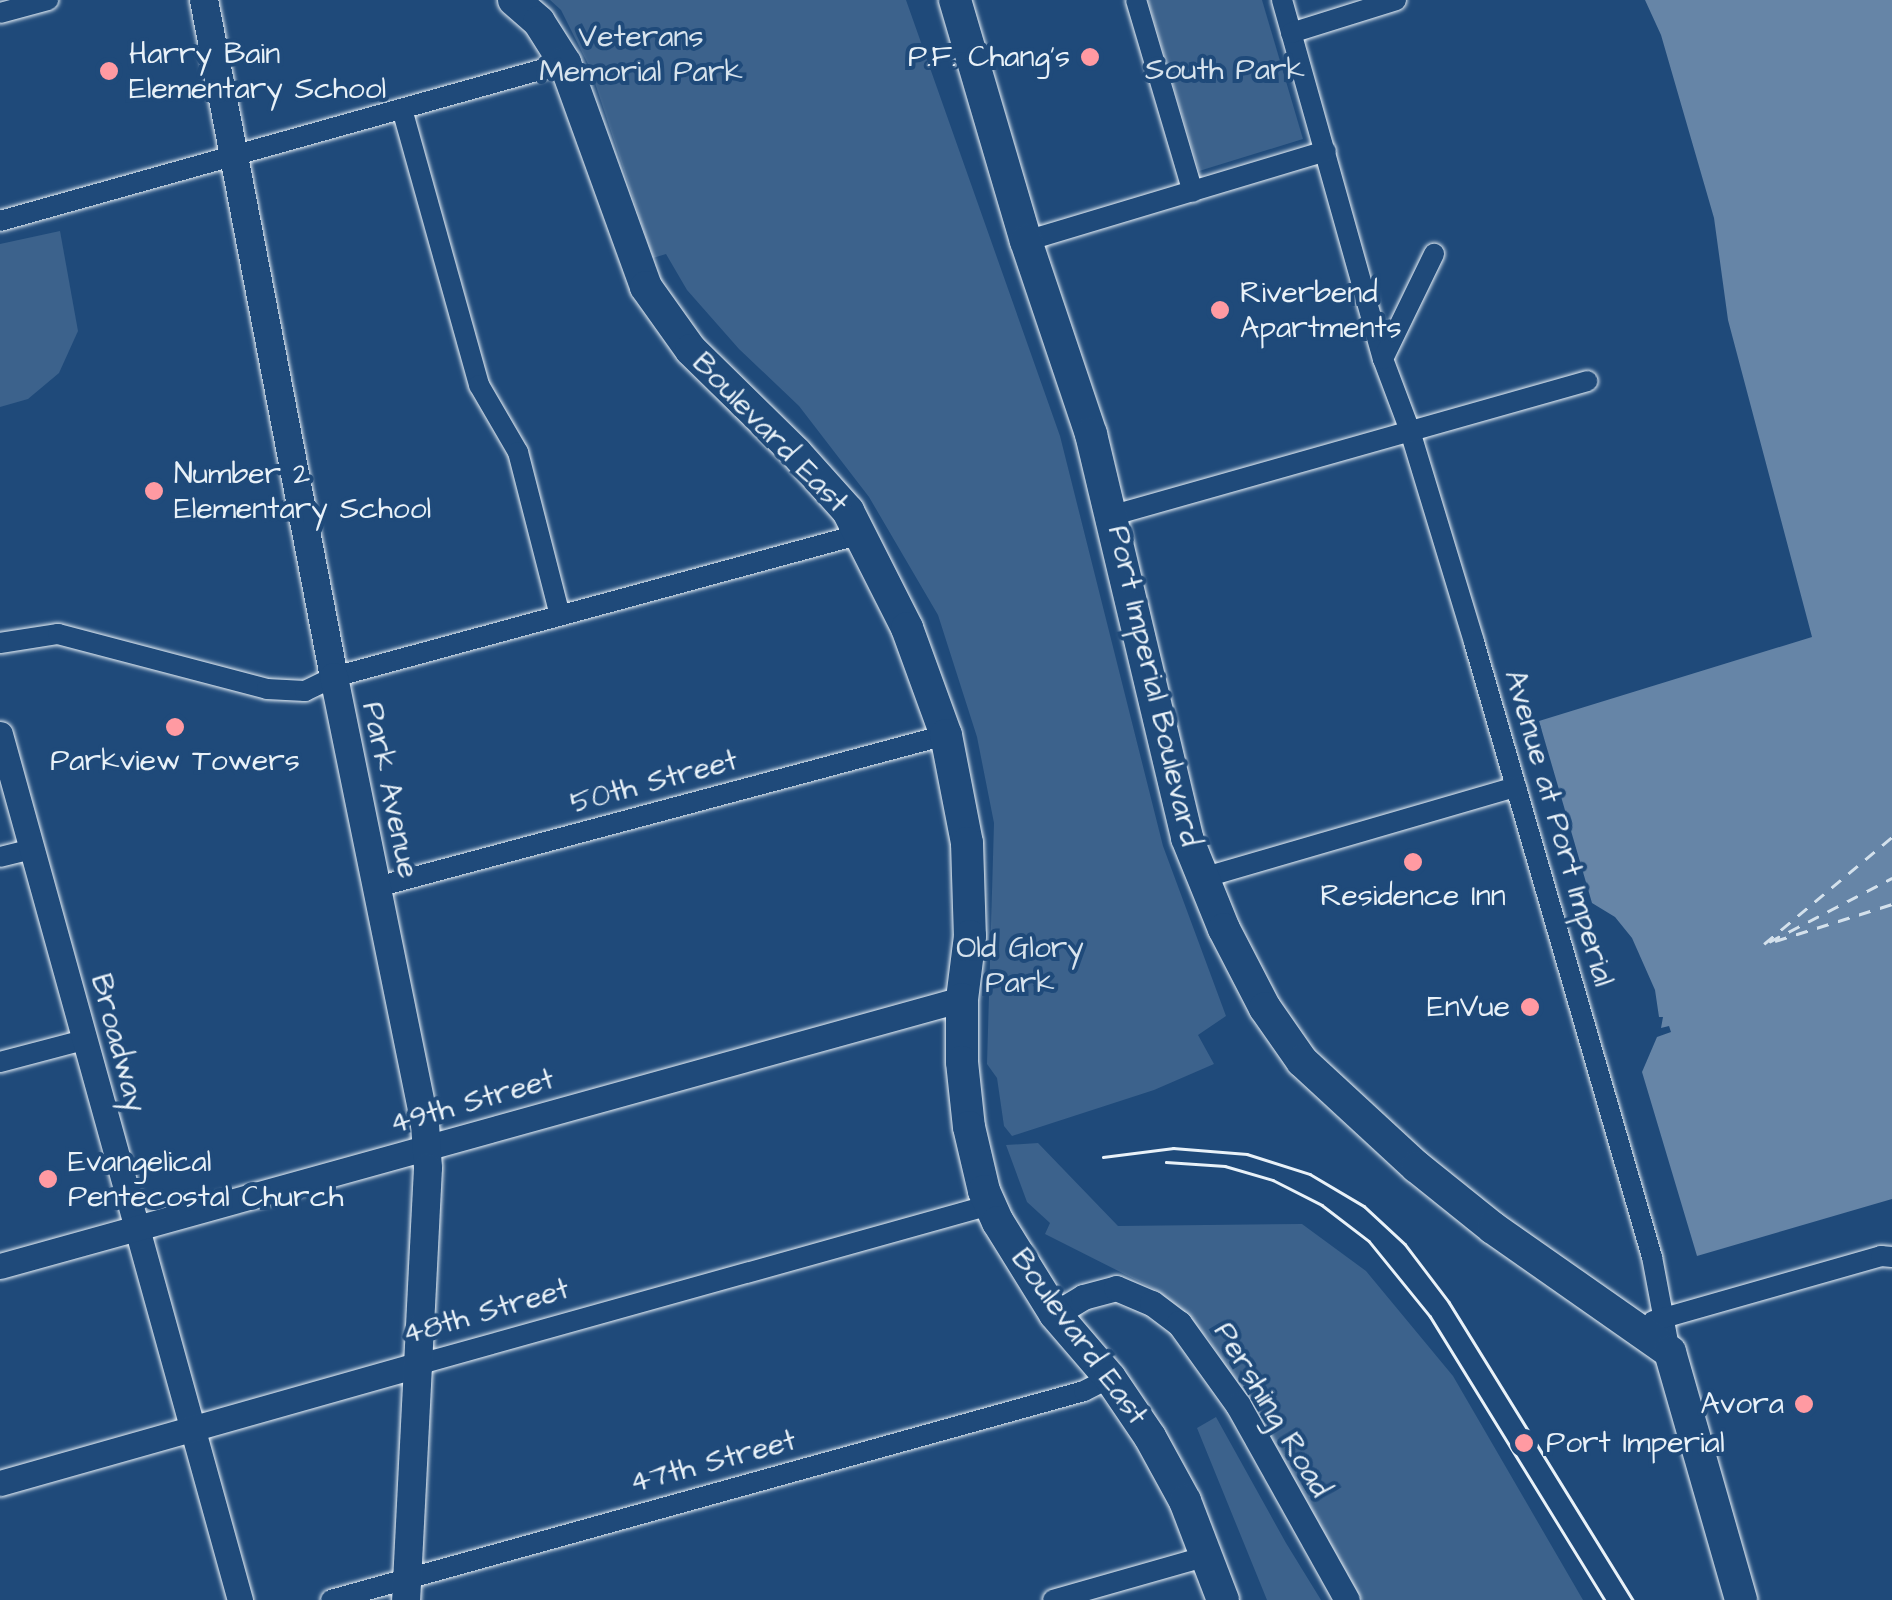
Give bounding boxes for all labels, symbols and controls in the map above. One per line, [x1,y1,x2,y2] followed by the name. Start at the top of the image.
[539,19,743,90] park label: Veterans Memorial Park
[129,36,386,106] place label: Harry Bain Elementary School
[908,39,1070,75] place label: P.F. Chang's
[1079,46,1101,68] marker: P.F. Chang's
[1145,52,1305,88] park label: South Park
[98,60,120,82] marker: Harry Bain Elementary School
[1240,275,1402,346] place label: Riverbend Apartments
[1209,299,1231,321] marker: Riverbend Apartments
[684,345,856,521] street label: Boulevard East
[174,456,431,526] place label: Number 2 Elementary School
[143,480,165,502] marker: Number 2 Elementary School
[1100,522,1208,850] street label: Port Imperial Boulevard
[1497,666,1621,990] street label: Avenue at Port Imperial
[354,699,426,881] street label: Park Avenue
[164,716,186,738] marker: Parkview Towers
[566,742,742,822] street label: 50th Street
[50,743,300,779] place label: Parkview Towers
[1402,851,1424,873] marker: Residence Inn
[1320,878,1506,914] place label: Residence Inn
[956,930,1084,1000] park label: Old Glory Park
[82,970,154,1116] street label: Broadway
[1427,989,1510,1025] place label: EnVue
[1519,996,1541,1018] marker: EnVue
[386,1061,558,1143] street label: 49th Street
[68,1144,343,1214] place label: Evangelical Pentecostal Church
[37,1168,59,1190] marker: Evangelical Pentecostal Church
[1003,1242,1155,1432] street label: Boulevard East
[399,1271,573,1353] street label: 48th Street
[1206,1316,1338,1504] street label: Pershing Road
[1701,1386,1784,1422] place label: Avora
[1793,1393,1815,1415] marker: Avora
[626,1423,800,1501] street label: 47th Street
[1546,1425,1725,1461] place label: Port Imperial
[1511,1430,1537,1456] marker: Port Imperial

